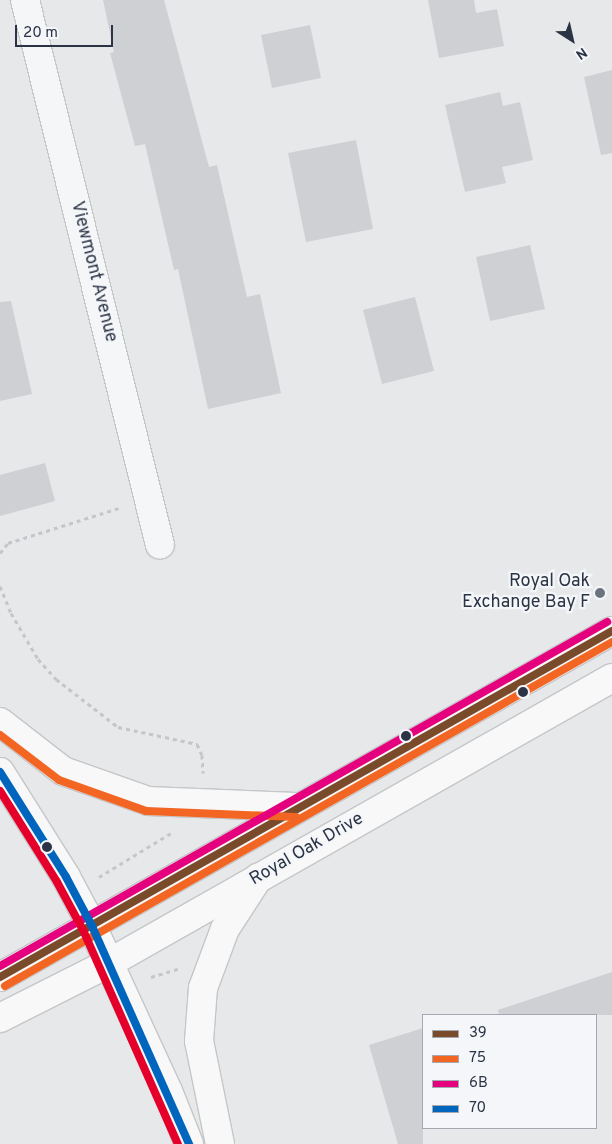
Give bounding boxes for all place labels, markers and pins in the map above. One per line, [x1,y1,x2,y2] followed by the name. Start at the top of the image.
[462,572,590,614] place label: Royal Oak Exchange Bay F
[594,587,606,599] marker: Royal Oak Exchange Bay F
[518,687,528,697] unlabelled marker
[401,731,411,741] unlabelled marker
[42,842,52,852] unlabelled marker

